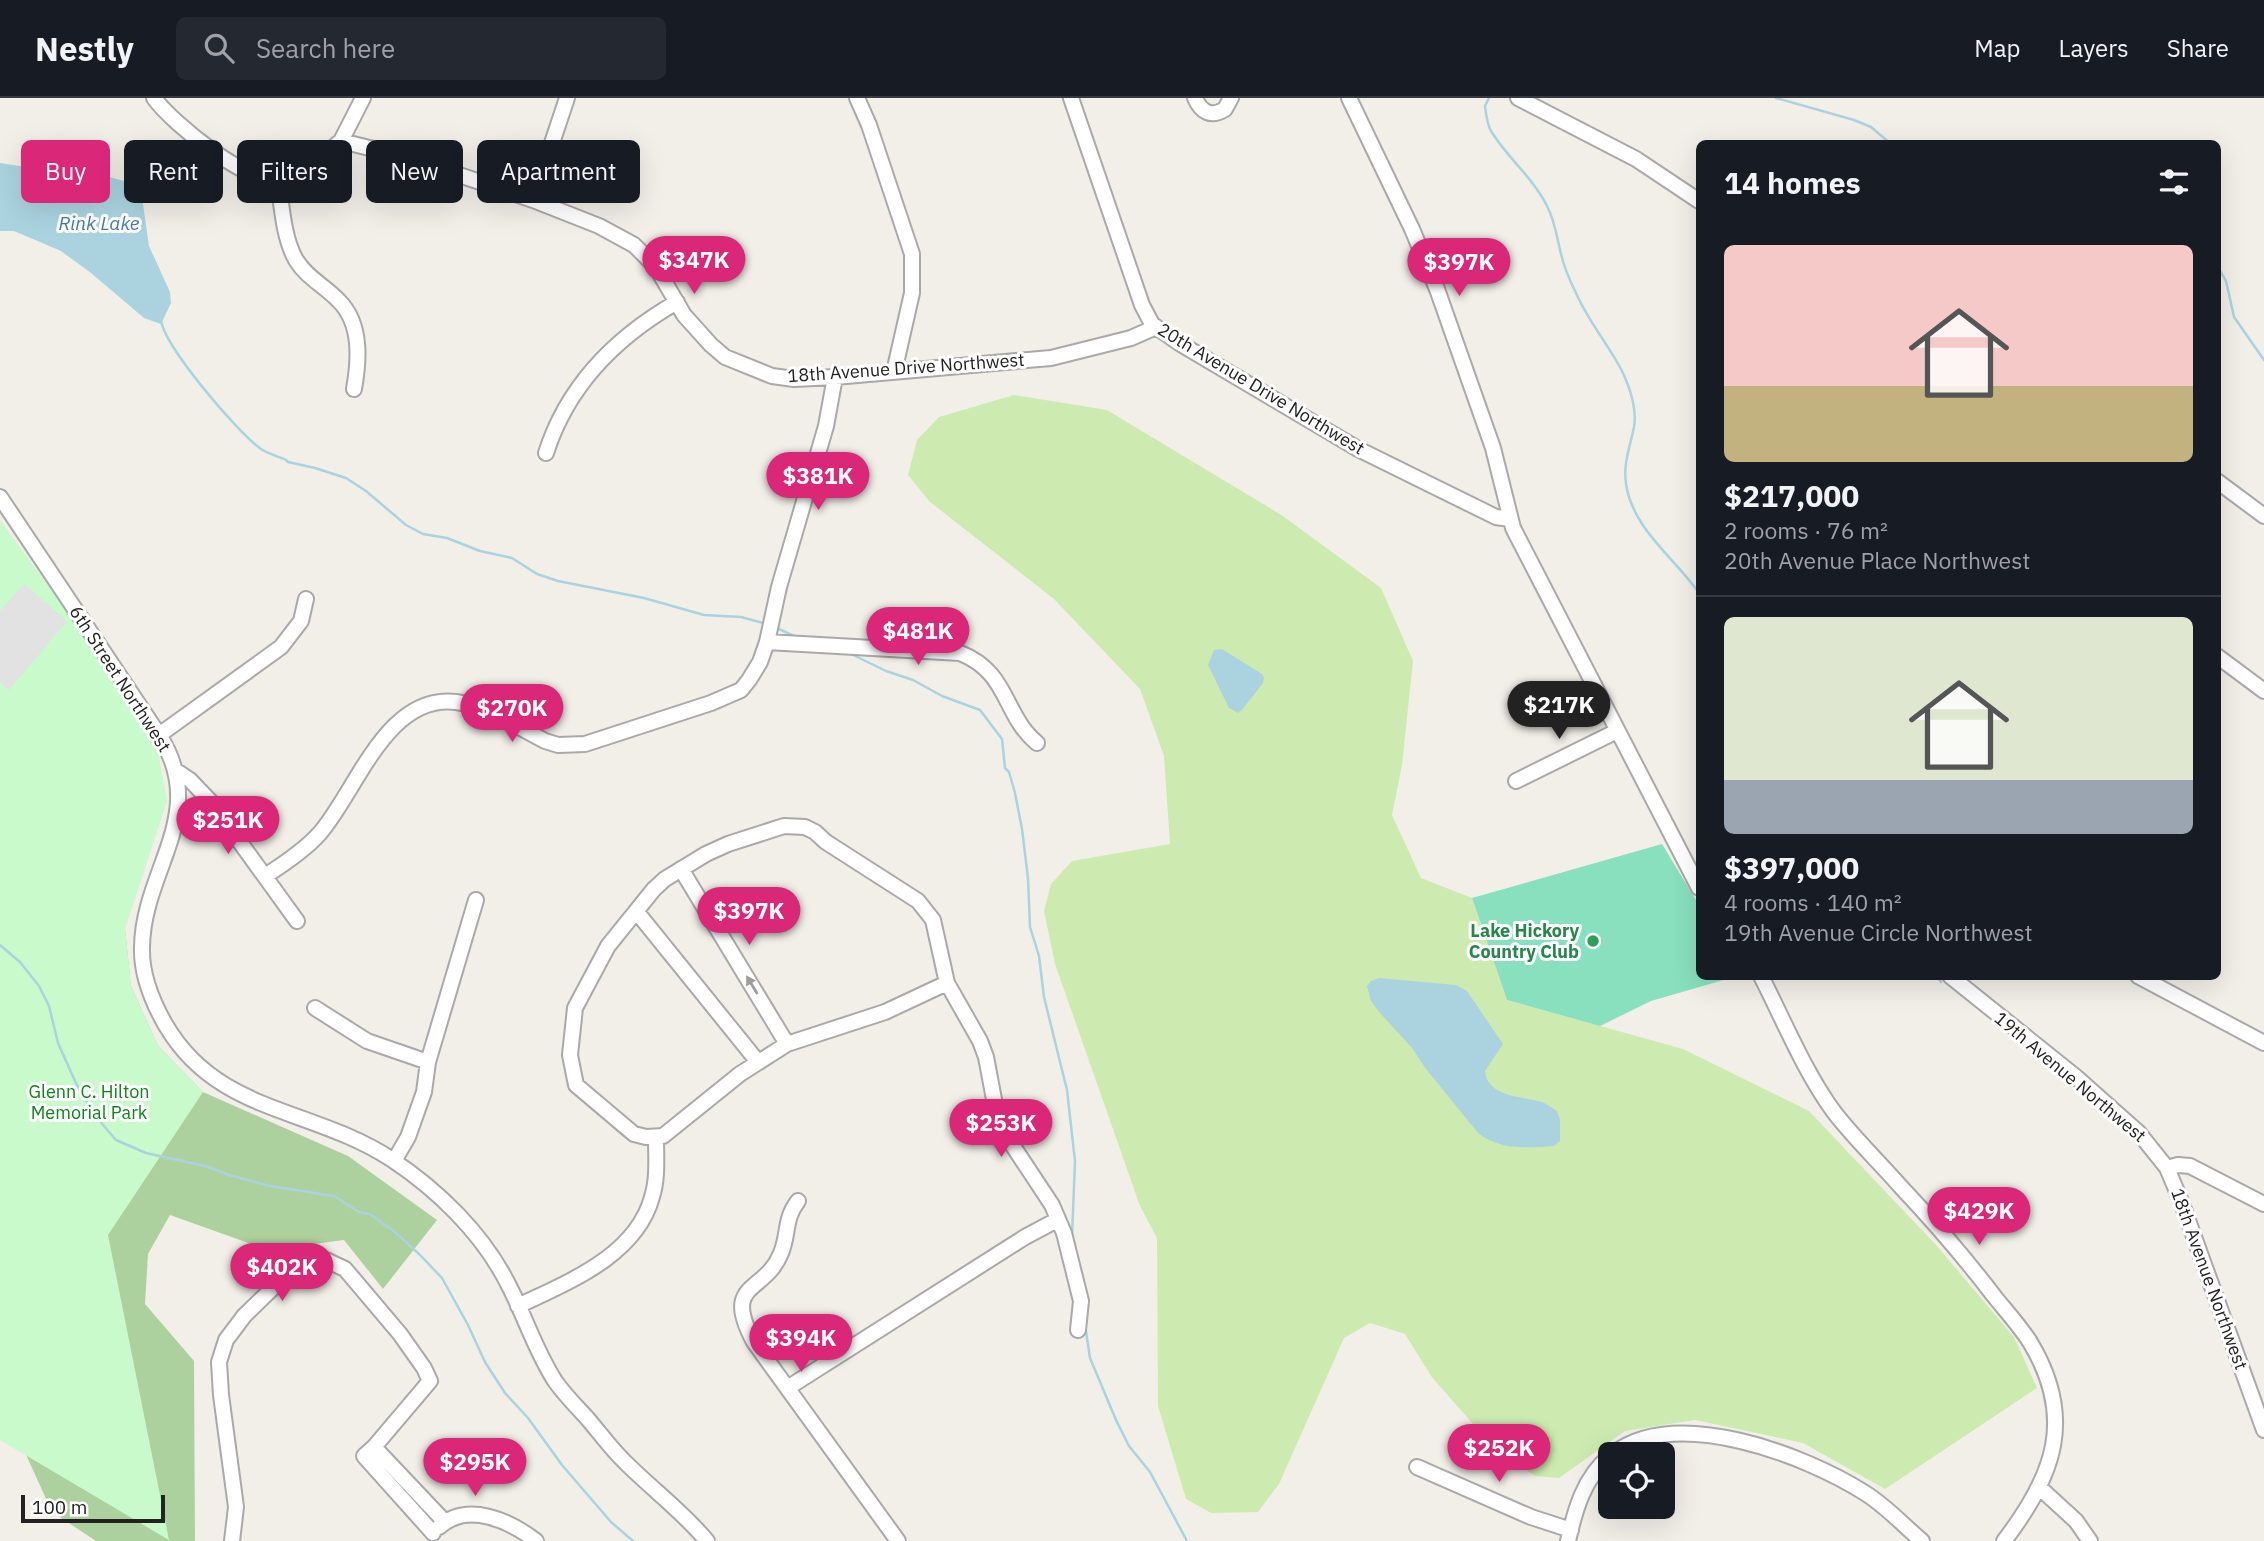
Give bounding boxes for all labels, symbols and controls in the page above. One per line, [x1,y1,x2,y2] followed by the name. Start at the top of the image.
[176,17,666,80] search box
[35,27,134,70] text: Nestly
[200,29,238,67] icon: search
[256,31,395,65] text: Search here
[1974,32,2021,64] text: Map
[2059,32,2129,64] text: Layers
[2167,32,2229,64] text: Share
[21,140,110,203] chip: Buy
[124,140,223,203] chip: Rent
[237,140,352,203] chip: Filters
[366,140,463,203] chip: New
[477,140,640,203] chip: Apartment
[1724,163,1861,202] text: 14 homes
[2155,163,2193,201] icon: filters
[58,211,140,235] water label: Rink Lake
[645,236,743,296] pin: $347K
[1410,238,1508,298] pin: $397K
[658,244,730,274] text: $347K
[1423,246,1495,276] text: $397K
[1896,290,2022,416] icon: home
[1154,318,1369,460] street label: 20th Avenue Drive Northwest
[787,348,1025,387] street label: 18th Avenue Drive Northwest
[769,452,867,512] pin: $381K
[782,460,854,490] text: $381K
[1724,476,1859,515] text: $217,000
[1724,515,1888,545] text: 2 rooms · 76 m²
[1724,545,2030,575] text: 20th Avenue Place Northwest
[65,601,176,756] street label: 6th Street Northwest
[869,608,967,667] pin: $481K
[882,615,954,645] text: $481K
[1896,662,2022,788] icon: home
[1510,682,1608,741] pin: $217K
[463,684,561,744] pin: $270K
[1523,689,1595,719] text: $217K
[476,692,548,722] text: $270K
[179,796,277,856] pin: $251K
[192,804,264,834] text: $251K
[1724,848,1859,887] text: $397,000
[1724,887,1902,917] text: 4 rooms · 140 m²
[700,888,798,947] pin: $397K
[713,895,785,925] text: $397K
[1724,917,2033,947] text: 19th Avenue Circle Northwest
[1469,919,1579,963] place label: Lake Hickory Country Club
[1585,933,1601,949] marker: Lake Hickory Country Club
[745,976,758,995] one-way arrow
[1990,1006,2151,1147] street label: 19th Avenue Northwest
[29,1080,149,1124] park label: Glenn C. Hilton Memorial Park
[952,1100,1050,1159] pin: $253K
[965,1107,1037,1137] text: $253K
[2166,1185,2253,1373] street label: 18th Avenue Northwest
[1930,1188,2028,1247] pin: $429K
[1943,1195,2015,1225] text: $429K
[233,1244,331,1303] pin: $402K
[246,1251,318,1281] text: $402K
[752,1314,850,1374] pin: $394K
[765,1322,837,1352] text: $394K
[1450,1424,1548,1484] pin: $252K
[1463,1432,1535,1462] text: $252K
[426,1438,524,1498] pin: $295K
[1598,1442,1675,1519] map controls
[1598,1442,1675,1519] button: locate
[439,1446,511,1476] text: $295K
[21,1492,164,1524] scale bar
[32,1495,87,1519] text: 100 m

